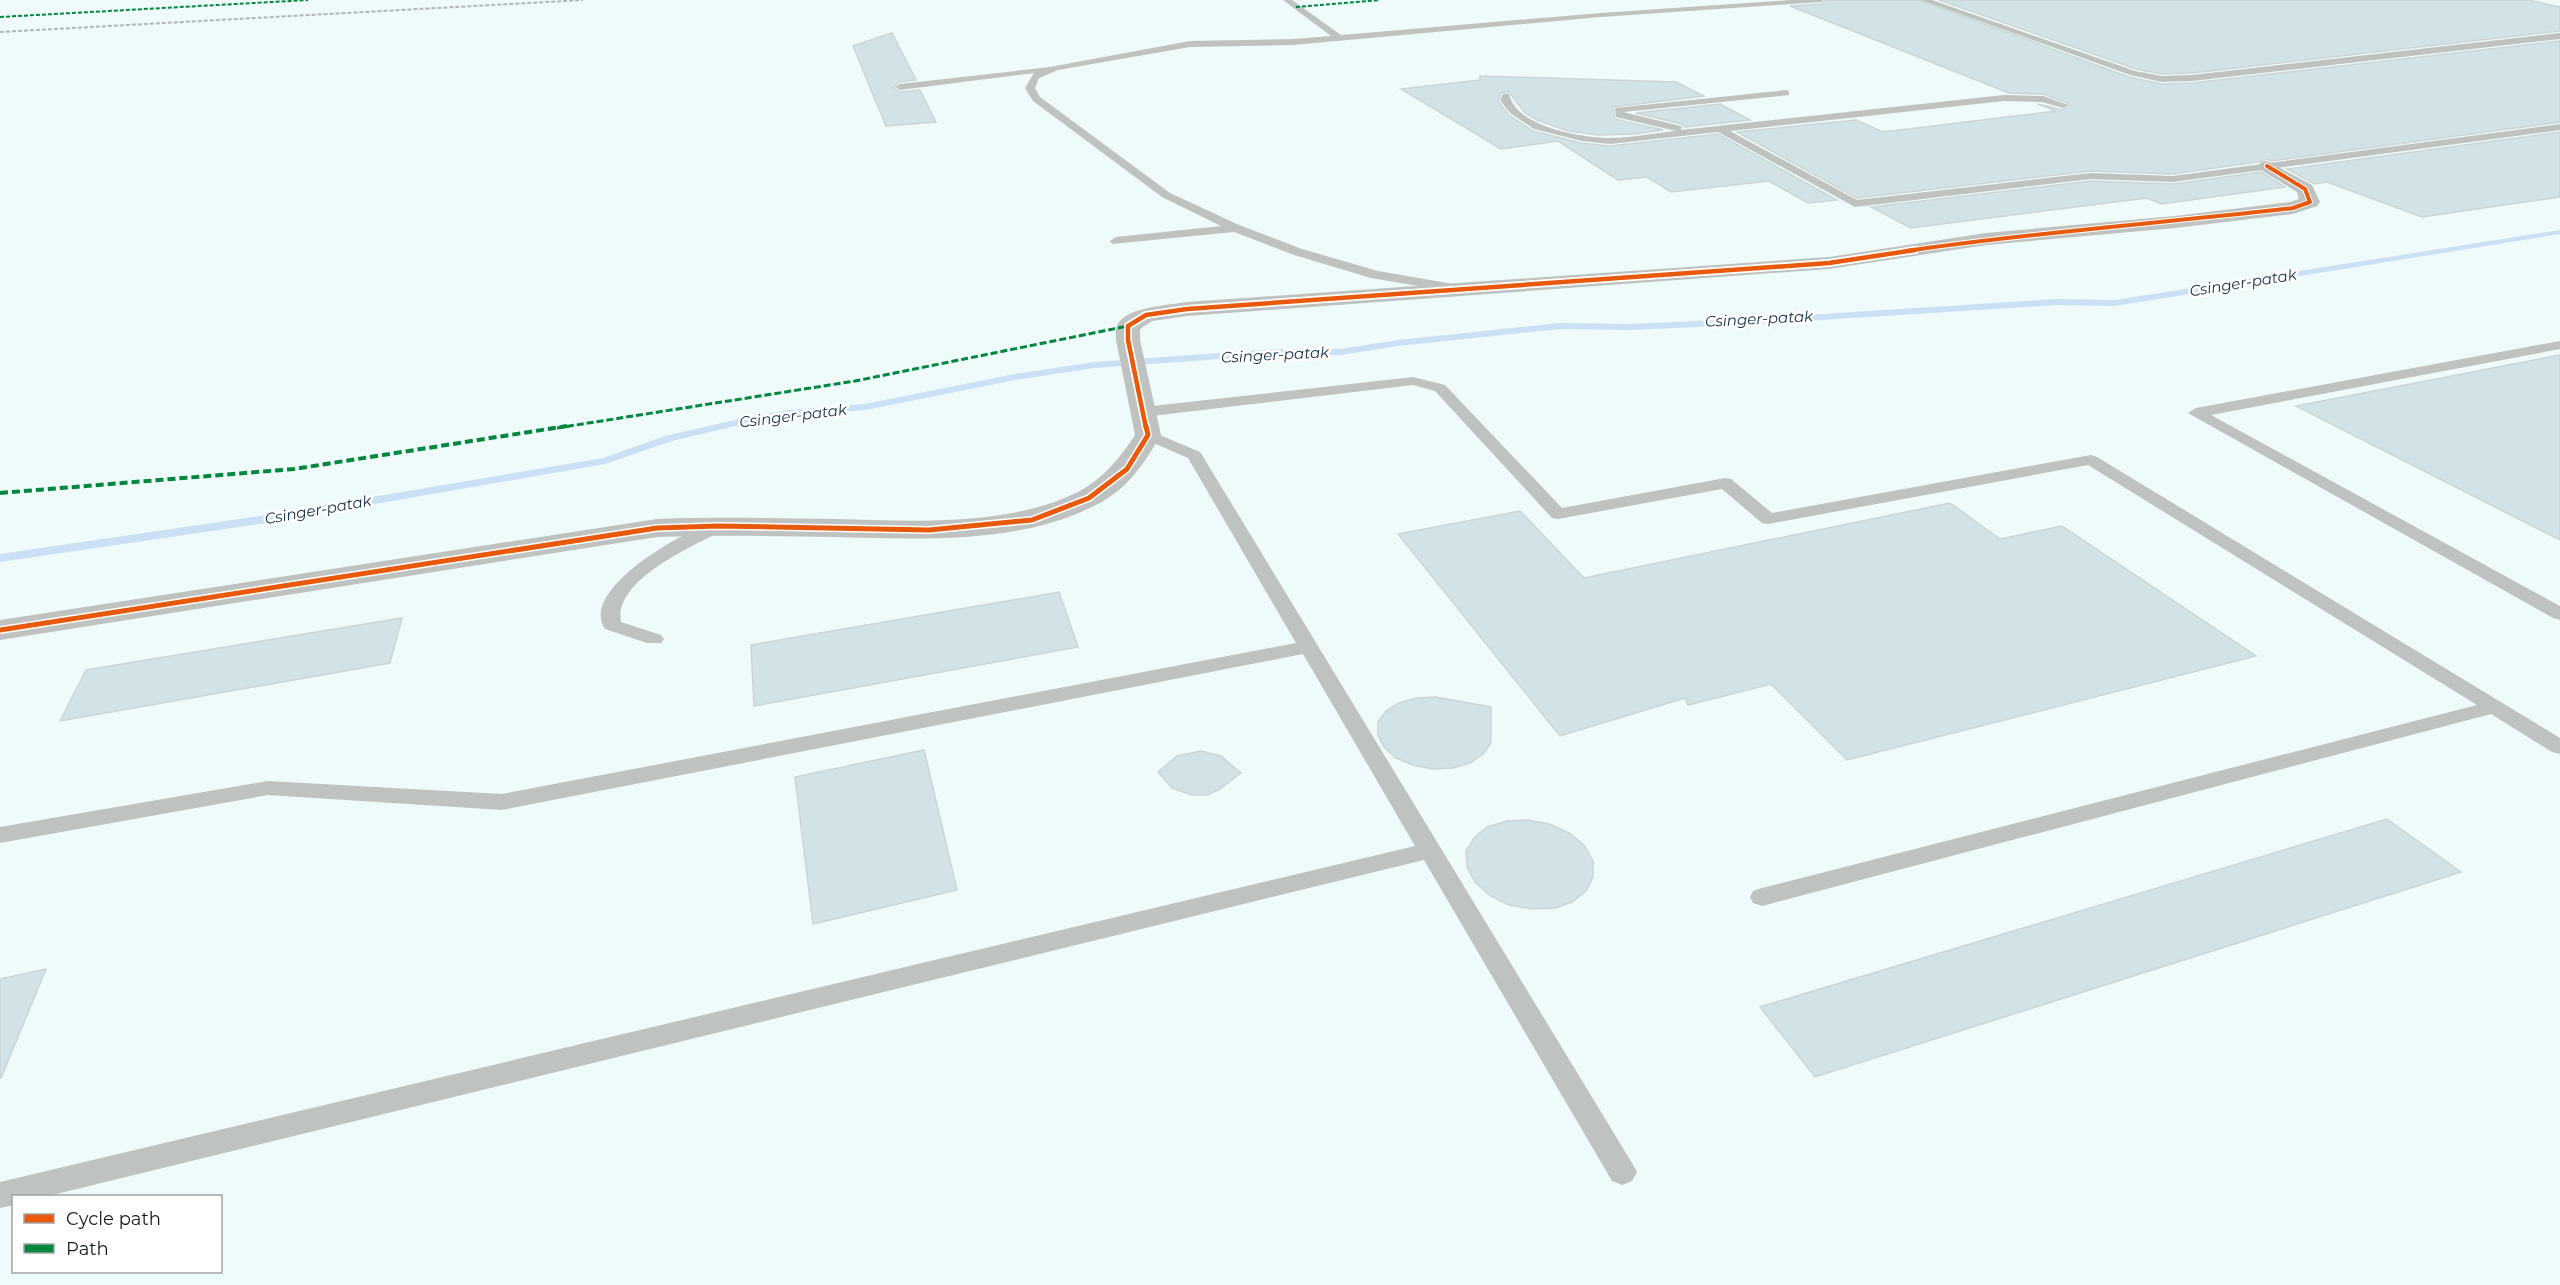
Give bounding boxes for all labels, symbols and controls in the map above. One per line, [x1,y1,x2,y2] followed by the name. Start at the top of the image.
[2188,264,2299,300] water label: Csinger-patak
[1704,306,1815,331] water label: Csinger-patak
[1220,342,1331,367] water label: Csinger-patak
[738,399,849,432] water label: Csinger-patak
[263,491,374,528] water label: Csinger-patak
[12,1195,222,1273] legend
[66,1208,161,1230] text: Cycle path
[66,1238,109,1260] text: Path

